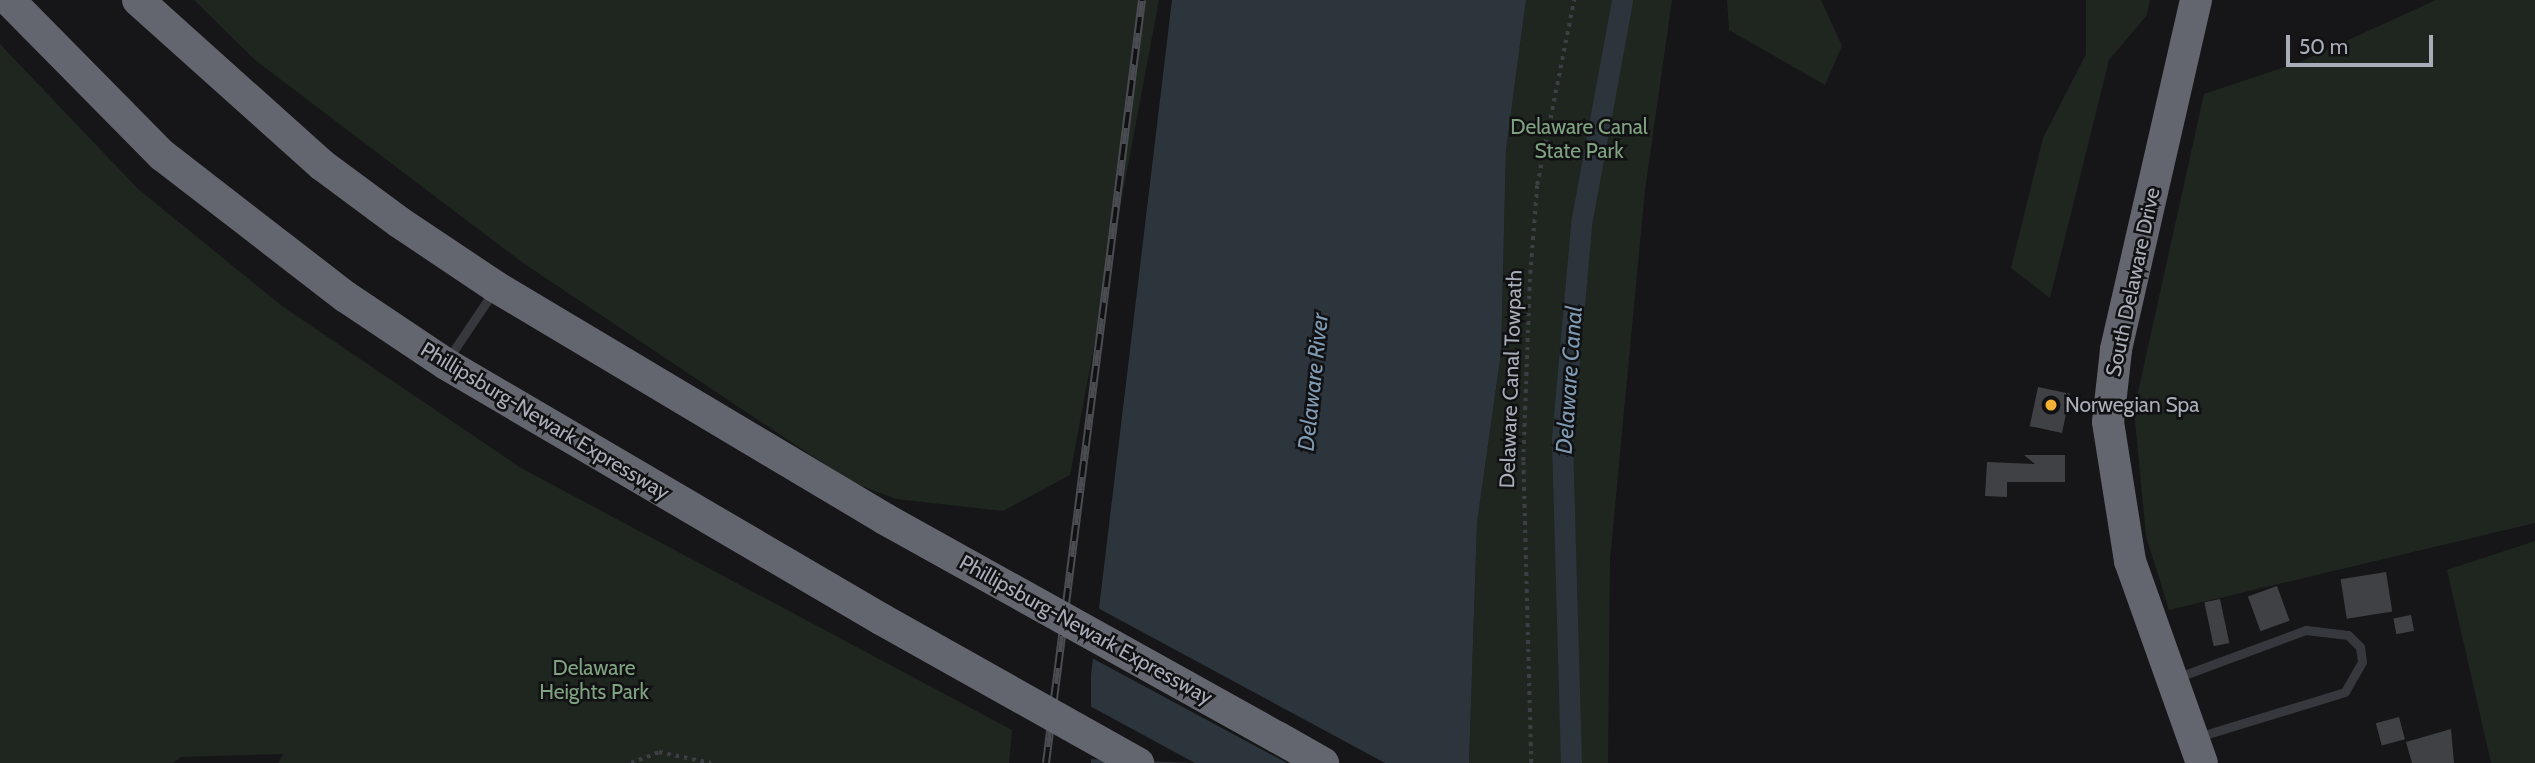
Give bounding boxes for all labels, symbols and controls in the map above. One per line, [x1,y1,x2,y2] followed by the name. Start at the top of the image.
[2290,21,2437,65] scale bar
[2299,34,2348,59] text: 50 m
[1510,114,1648,164] park label: Delaware Canal State Park
[2101,185,2165,379] street label: South Delaware Drive
[1495,269,1527,489] street label: Delaware Canal Towpath
[1550,305,1588,455] water label: Delaware Canal
[1292,312,1334,452] water label: Delaware River
[416,337,674,505] street label: Phillipsburg-Newark Expressway
[2065,392,2199,418] place label: Norwegian Spa
[2043,397,2059,413] marker: Norwegian Spa
[955,550,1217,710] street label: Phillipsburg-Newark Expressway
[539,655,649,705] park label: Delaware Heights Park

